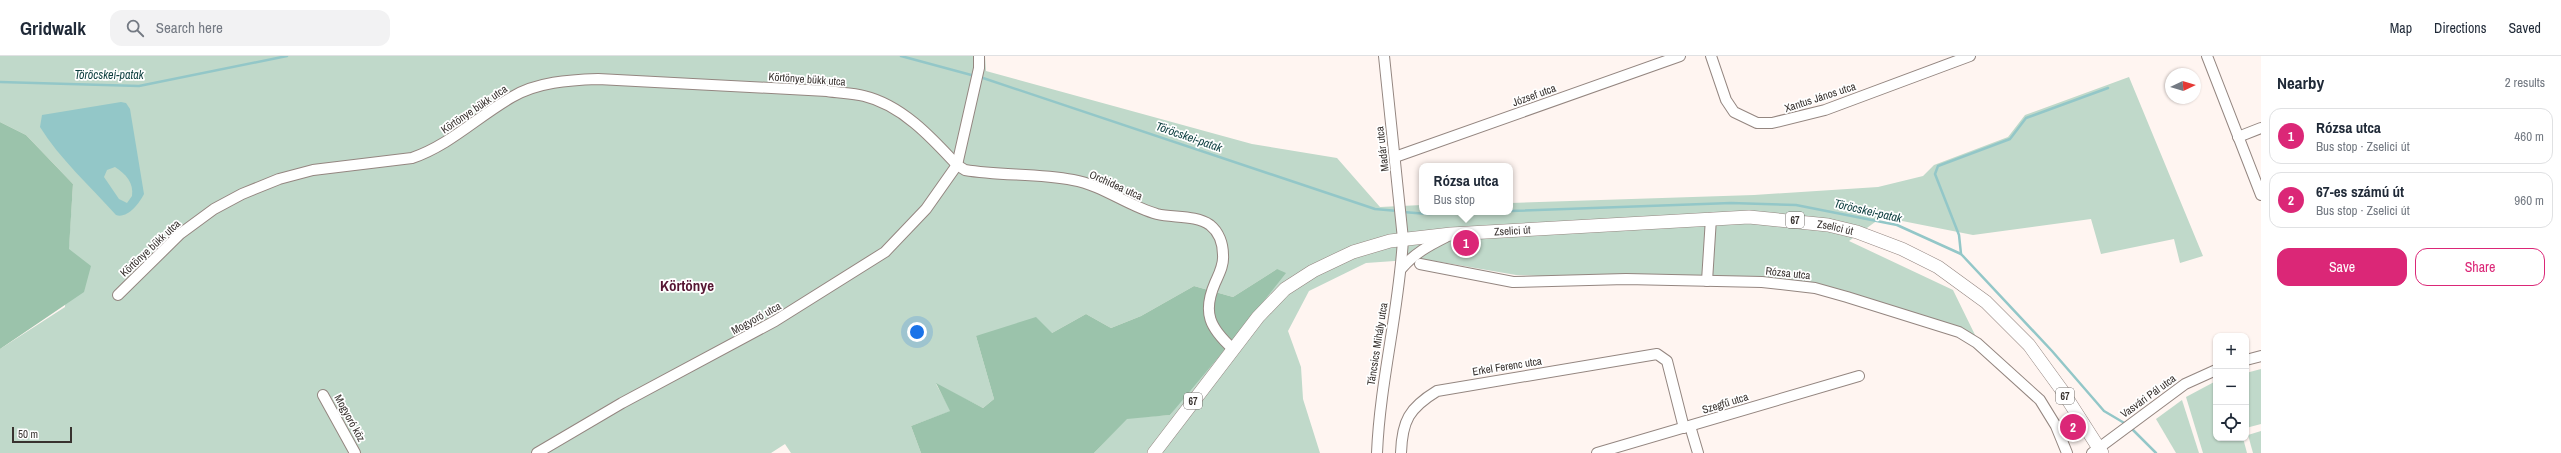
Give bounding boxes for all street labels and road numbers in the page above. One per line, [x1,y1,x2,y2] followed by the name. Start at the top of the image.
[768,69,846,89] street label: Körtönye bükk utca
[1783,79,1857,115] street label: Xantus János utca
[1510,81,1558,109] street label: József utca
[438,82,510,136] street label: Körtönye bükk utca
[1372,126,1392,172] street label: Madár utca
[1087,167,1145,203] street label: Orchidea utca
[1786,212,1804,228] road number: 67
[117,217,183,279] street label: Körtönye bükk utca
[1816,217,1855,238] street label: Zselici út
[1494,222,1531,239] street label: Zselici út
[1765,264,1811,282] street label: Rózsa utca
[729,299,783,337] street label: Mogyoró utca
[1364,301,1390,387] street label: Táncsics Mihály utca
[1471,354,1543,378] street label: Erkel Ferenc utca
[2118,371,2178,421] street label: Vasvári Pál utca
[2056,388,2074,404] road number: 67
[1700,389,1750,417] street label: Szegfű utca
[331,392,369,444] street label: Mogyoró köz
[1184,393,1202,409] road number: 67

